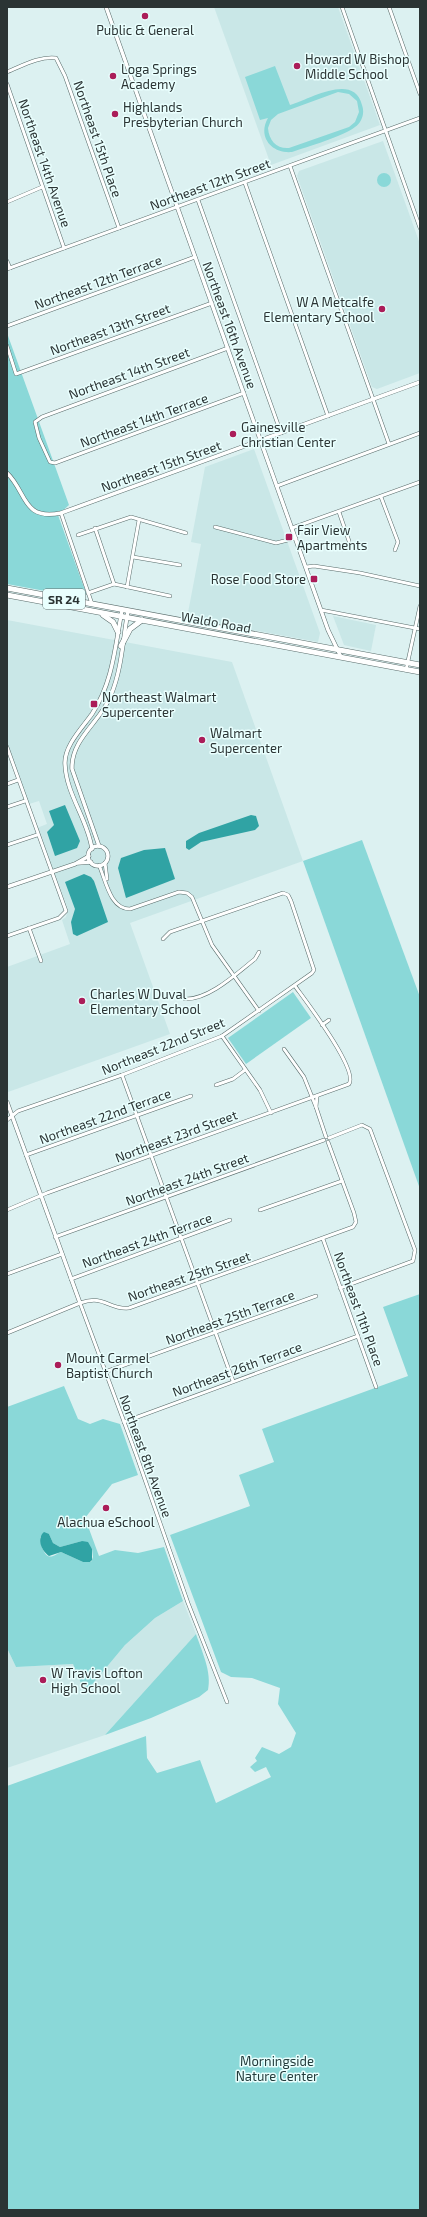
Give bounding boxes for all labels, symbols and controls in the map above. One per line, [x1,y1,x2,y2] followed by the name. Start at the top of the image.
[140,11,150,21] marker: Public & General
[96,22,194,38] place label: Public & General
[305,51,410,82] place label: Howard W Bishop Middle School
[121,61,197,92] place label: Loga Springs Academy
[292,61,302,71] marker: Howard W Bishop Middle School
[108,71,118,81] marker: Loga Springs Academy
[71,79,125,199] street label: Northeast 15th Place
[16,97,74,229] street label: Northeast 14th Avenue
[123,99,243,130] place label: Highlands Presbyterian Church
[110,109,120,119] marker: Highlands Presbyterian Church
[148,155,272,213] street label: Northeast 12th Street
[32,252,164,312] street label: Northeast 12th Terrace
[200,259,260,391] street label: Northeast 16th Avenue
[263,294,374,325] place label: W A Metcalfe Elementary School
[48,300,172,358] street label: Northeast 13th Street
[377,304,387,314] marker: W A Metcalfe Elementary School
[66,344,192,402] street label: Northeast 14th Street
[78,389,210,451] street label: Northeast 14th Terrace
[241,419,336,450] place label: Gainesville Christian Center
[228,429,238,439] marker: Gainesville Christian Center
[99,437,223,495] street label: Northeast 15th Street
[297,522,367,553] place label: Fair View Apartments
[284,532,294,542] marker: Fair View Apartments
[211,571,306,587] place label: Rose Food Store
[309,574,319,584] marker: Rose Food Store
[43,589,85,609] road number: SR 24
[180,608,252,636] street label: Waldo Road
[102,689,217,720] place label: Northeast Walmart Supercenter
[89,699,99,709] marker: Northeast Walmart Supercenter
[210,725,282,756] place label: Walmart Supercenter
[197,735,207,745] marker: Walmart Supercenter
[90,986,201,1017] place label: Charles W Duval Elementary School
[77,996,87,1006] marker: Charles W Duval Elementary School
[99,1014,227,1078] street label: Northeast 22nd Street
[37,1085,173,1147] street label: Northeast 22nd Terrace
[113,1106,239,1166] street label: Northeast 23rd Street
[123,1149,251,1209] street label: Northeast 24th Street
[80,1209,214,1271] street label: Northeast 24th Terrace
[126,1247,252,1305] street label: Northeast 25th Street
[331,1250,387,1368] street label: Northeast 11th Place
[163,1286,297,1348] street label: Northeast 25th Terrace
[170,1338,304,1400] street label: Northeast 26th Terrace
[66,1350,153,1381] place label: Mount Carmel Baptist Church
[53,1360,63,1370] marker: Mount Carmel Baptist Church
[116,1392,176,1520] street label: Northeast 8th Avenue
[101,1503,111,1513] marker: Alachua eSchool
[57,1514,155,1530] place label: Alachua eSchool
[51,1665,143,1696] place label: W Travis Lofton High School
[38,1675,48,1685] marker: W Travis Lofton High School
[236,2053,318,2084] park label: Morningside Nature Center

